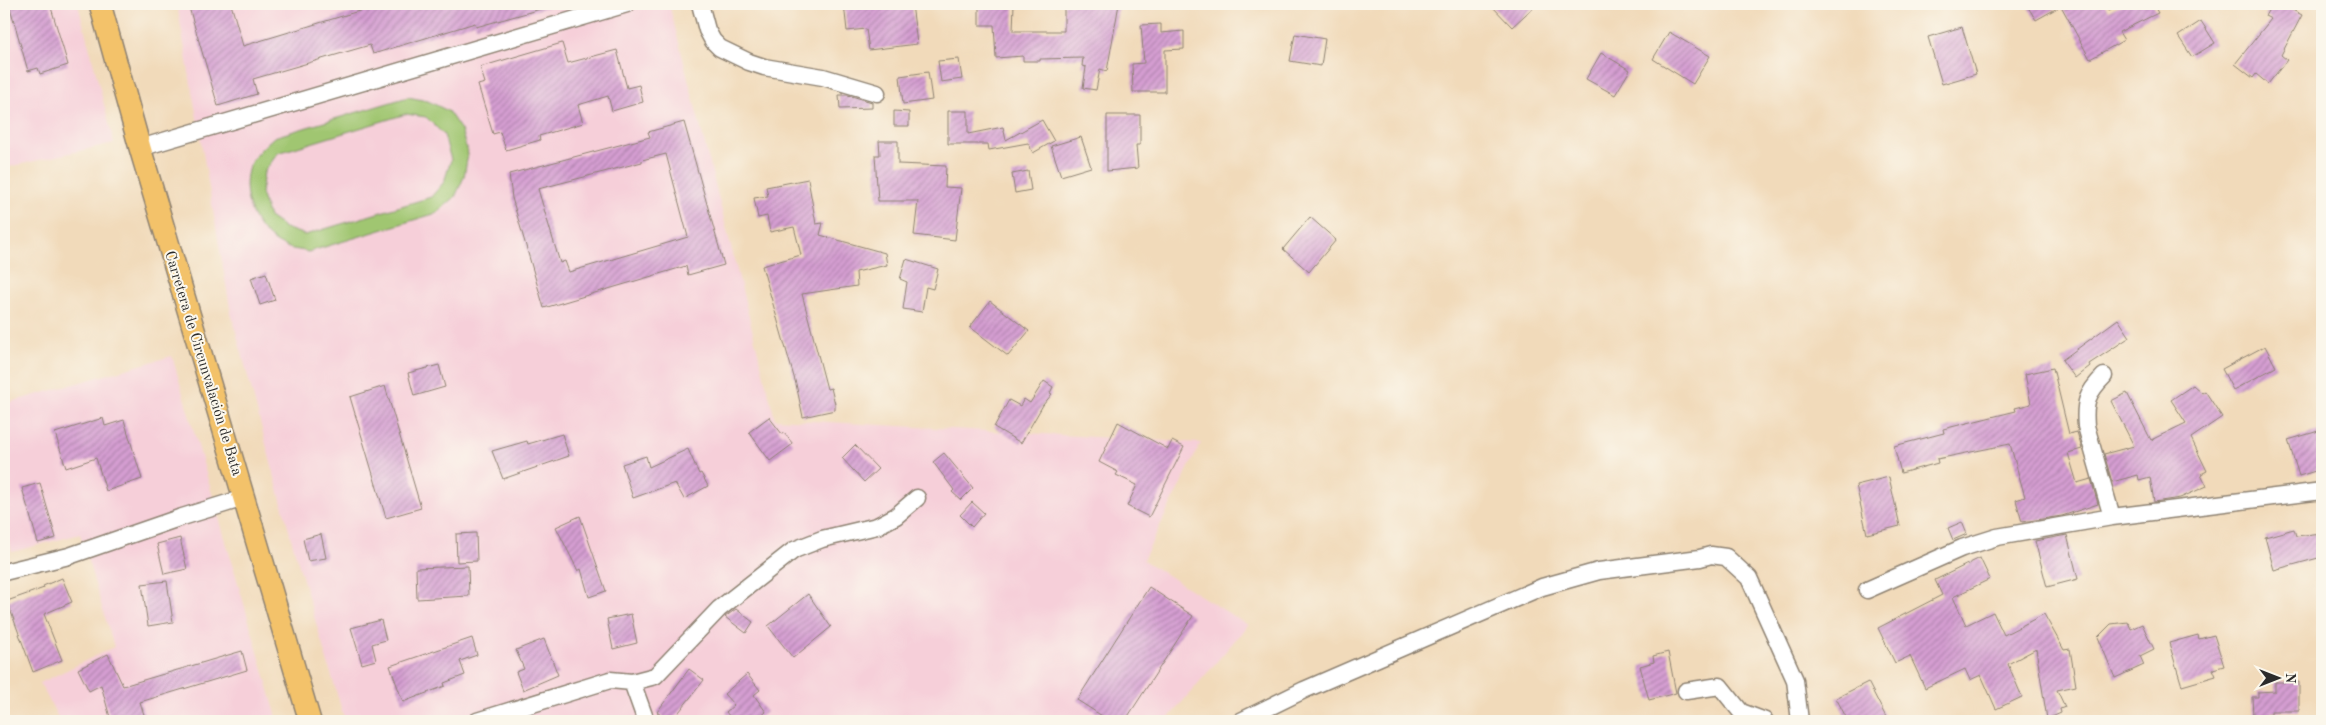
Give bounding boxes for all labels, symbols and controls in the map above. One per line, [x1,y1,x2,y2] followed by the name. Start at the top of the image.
[161,249,244,478] street label: Carretera de Circunvalación de Bata
[2254,652,2304,702] north arrow
[2283,673,2297,684] text: N

